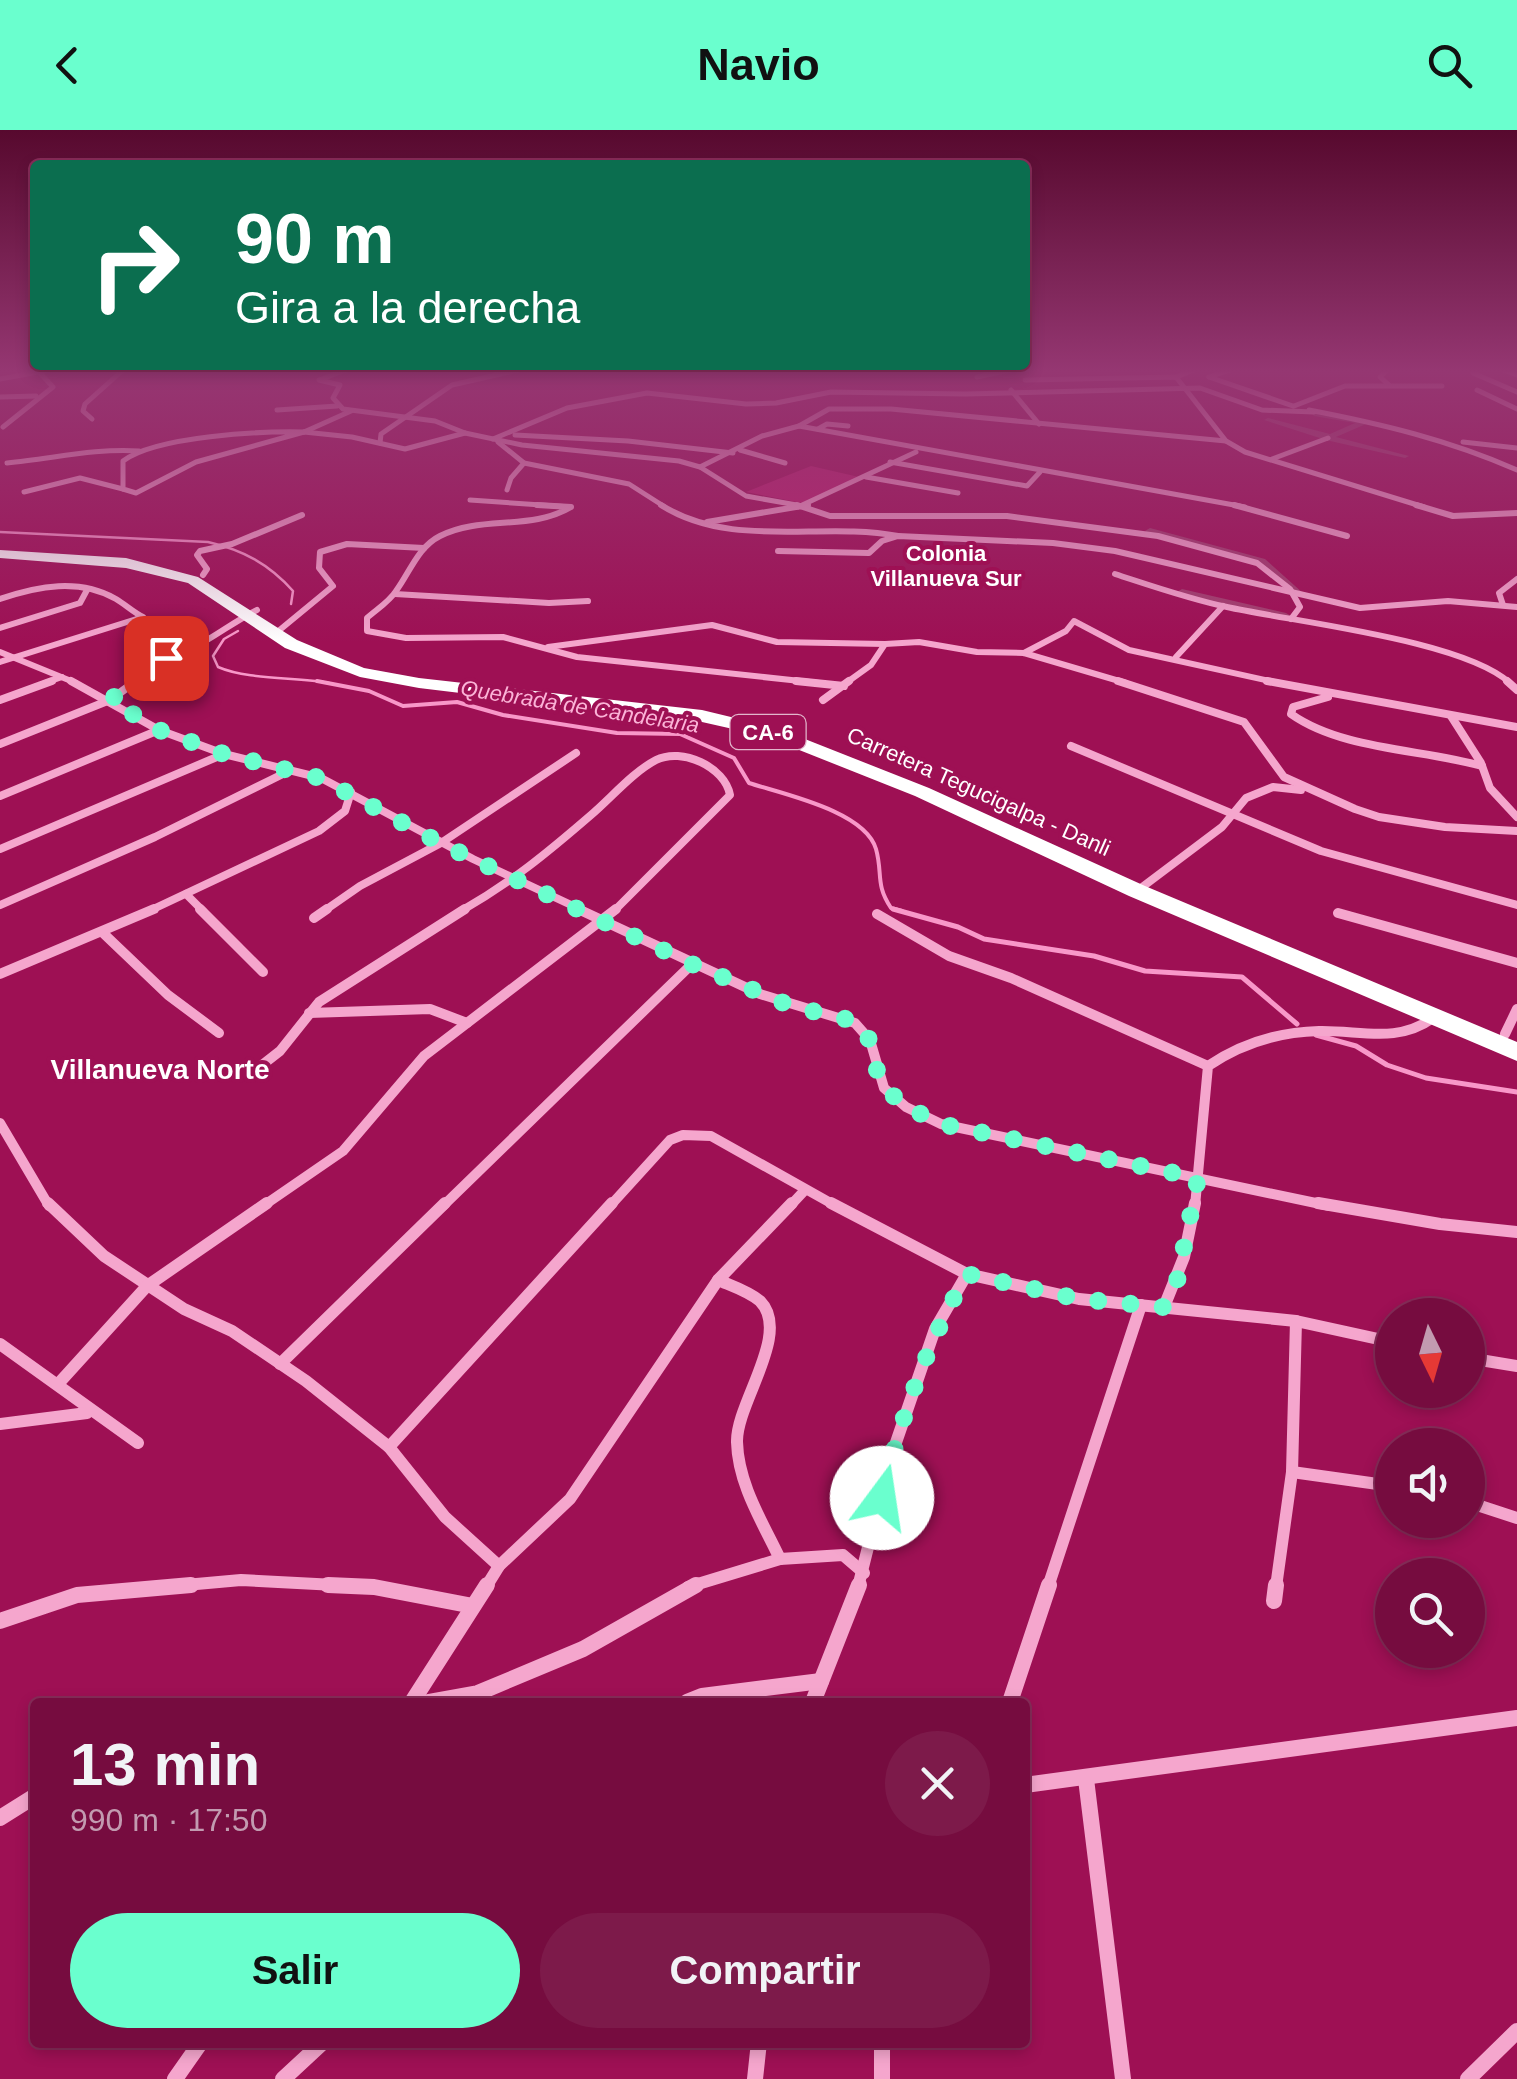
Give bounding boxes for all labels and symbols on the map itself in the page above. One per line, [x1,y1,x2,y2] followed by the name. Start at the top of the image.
[870,541,1022,591] district label: Colonia Villanueva Sur
[124,616,209,701] pin
[459,675,701,738] water label: Quebrada de Candelaria
[730,715,806,749] road number: CA-6
[843,722,1114,861] street label: Carretera Tegucigalpa - Danli
[51,1054,269,1085] district label: Villanueva Norte
[1375,1298,1485,1408] north arrow
[830,1446,934,1550] position arrow

